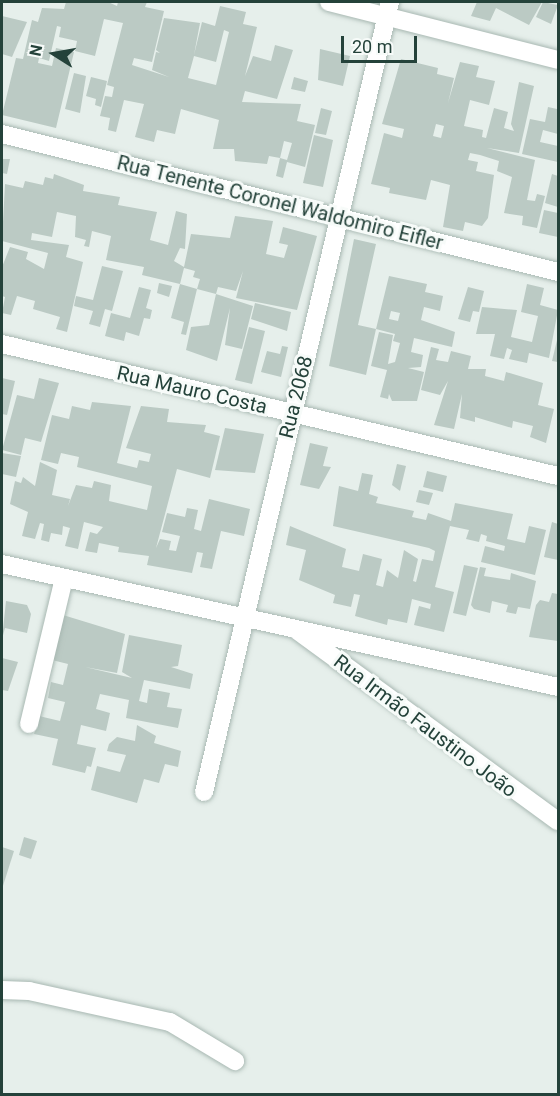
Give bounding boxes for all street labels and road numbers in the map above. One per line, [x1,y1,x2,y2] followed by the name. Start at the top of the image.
[114,151,446,255] street label: Rua Tenente Coronel Waldomiro Eifler
[274,353,318,441] street label: Rua 2068
[114,361,270,419] street label: Rua Mauro Costa
[329,649,521,803] street label: Rua Irmão Faustino João

